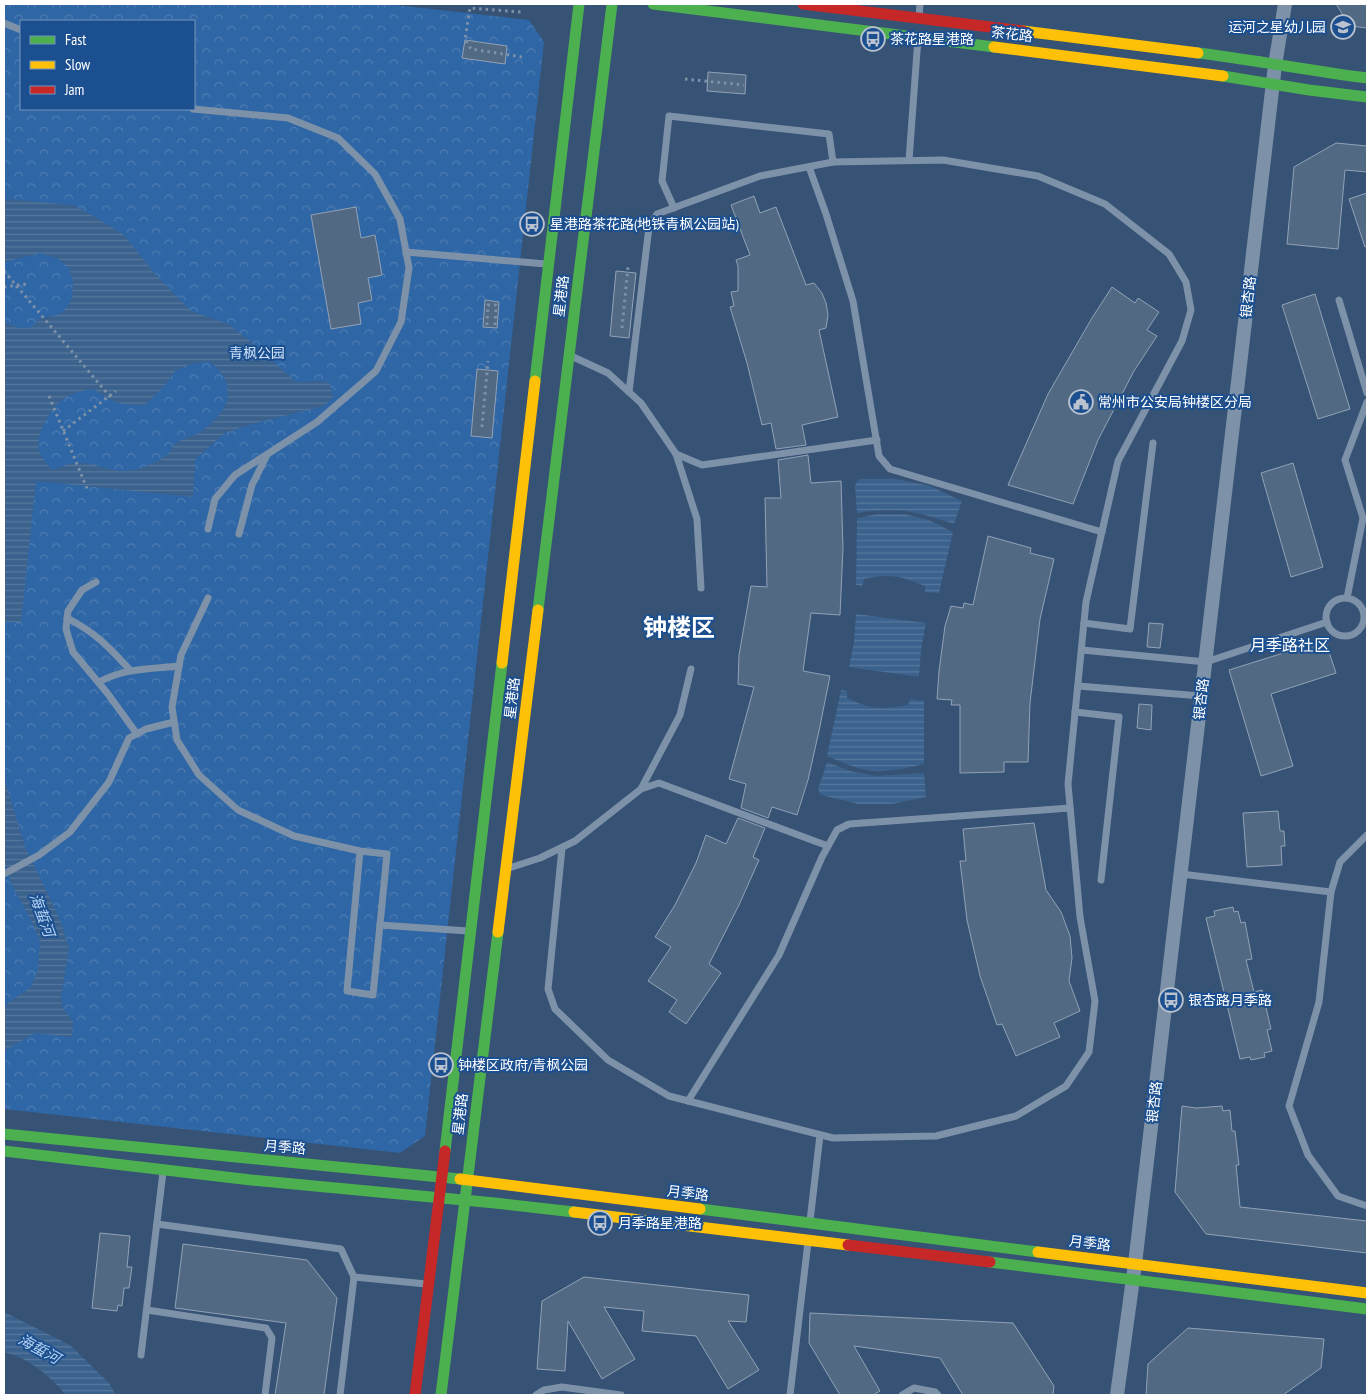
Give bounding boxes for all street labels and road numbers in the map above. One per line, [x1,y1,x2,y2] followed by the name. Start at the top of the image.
[990,23,1034,45] street label: 茶花路
[550,274,572,318] street label: 星港路
[1237,275,1259,319] street label: 银杏路
[501,676,523,720] street label: 星港路
[1190,677,1212,721] street label: 银杏路
[1143,1080,1165,1124] street label: 银杏路
[449,1092,471,1136] street label: 星港路
[263,1136,307,1158] street label: 月季路
[666,1182,710,1204] street label: 月季路
[1068,1232,1112,1254] street label: 月季路

